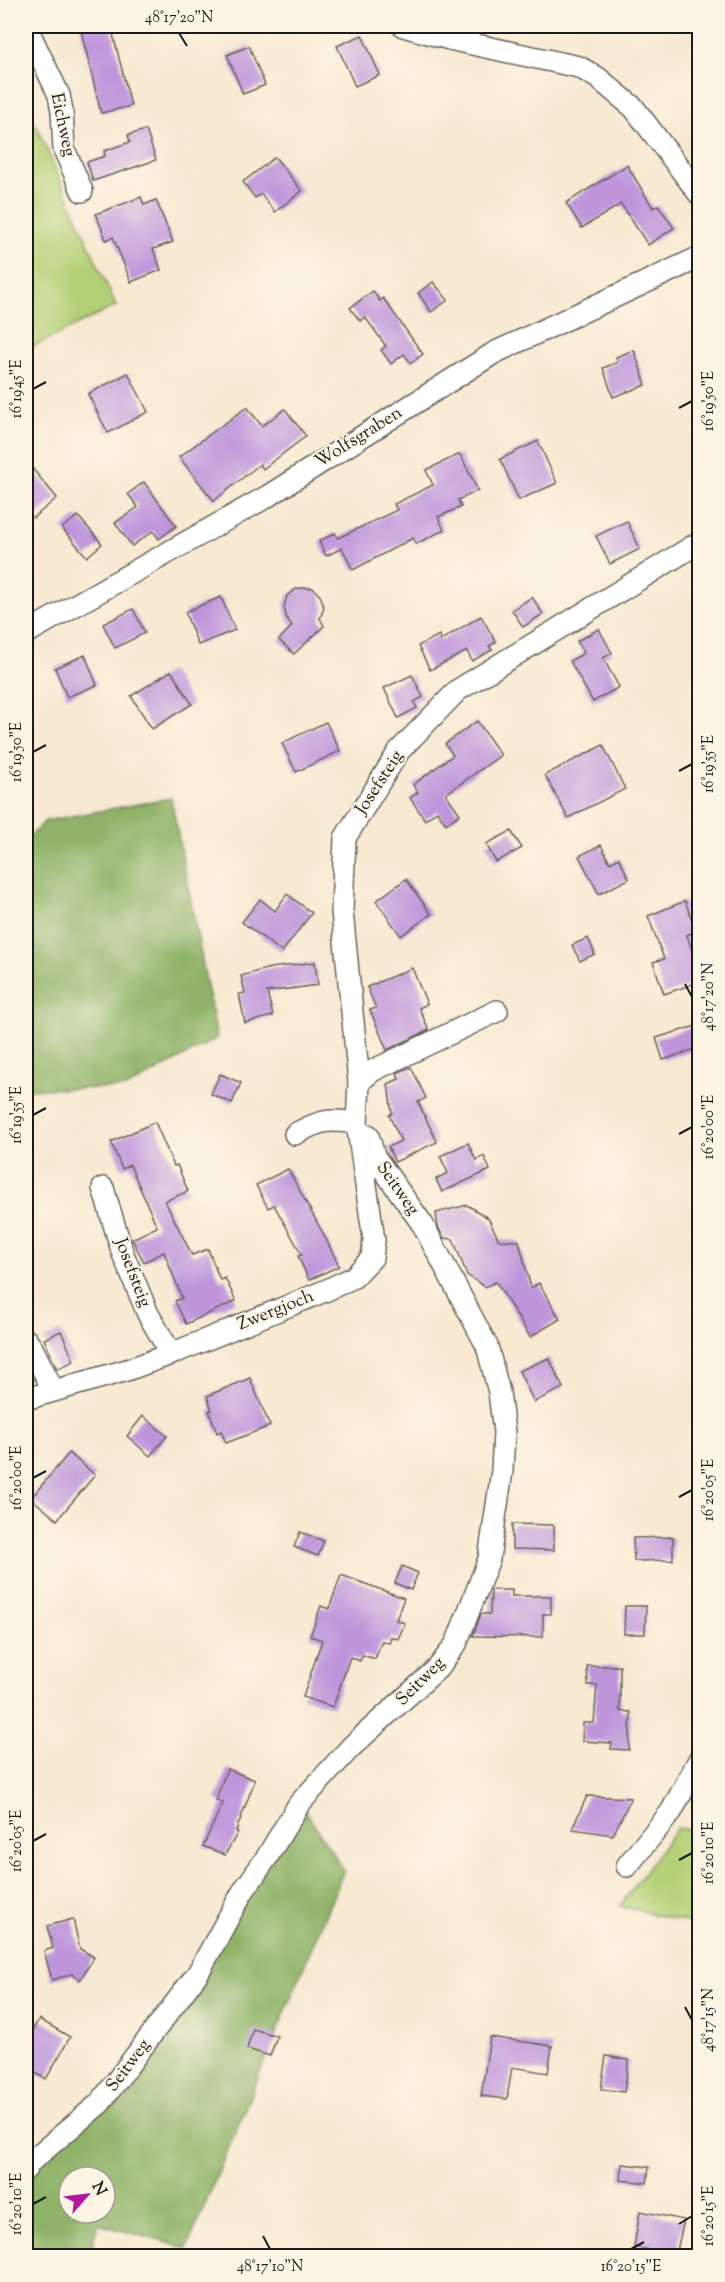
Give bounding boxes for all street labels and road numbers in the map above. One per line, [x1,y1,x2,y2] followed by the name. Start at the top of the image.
[43,91,81,159] street label: Eichweg
[310,401,408,475] street label: Wolfsgraben
[349,745,411,821] street label: Josefsteig
[369,1157,425,1221] street label: Seitweg
[107,1234,157,1312] street label: Josefsteig
[234,1284,318,1338] street label: Zwergjoch
[390,1651,452,1713] street label: Seitweg
[100,2034,158,2098] street label: Seitweg

